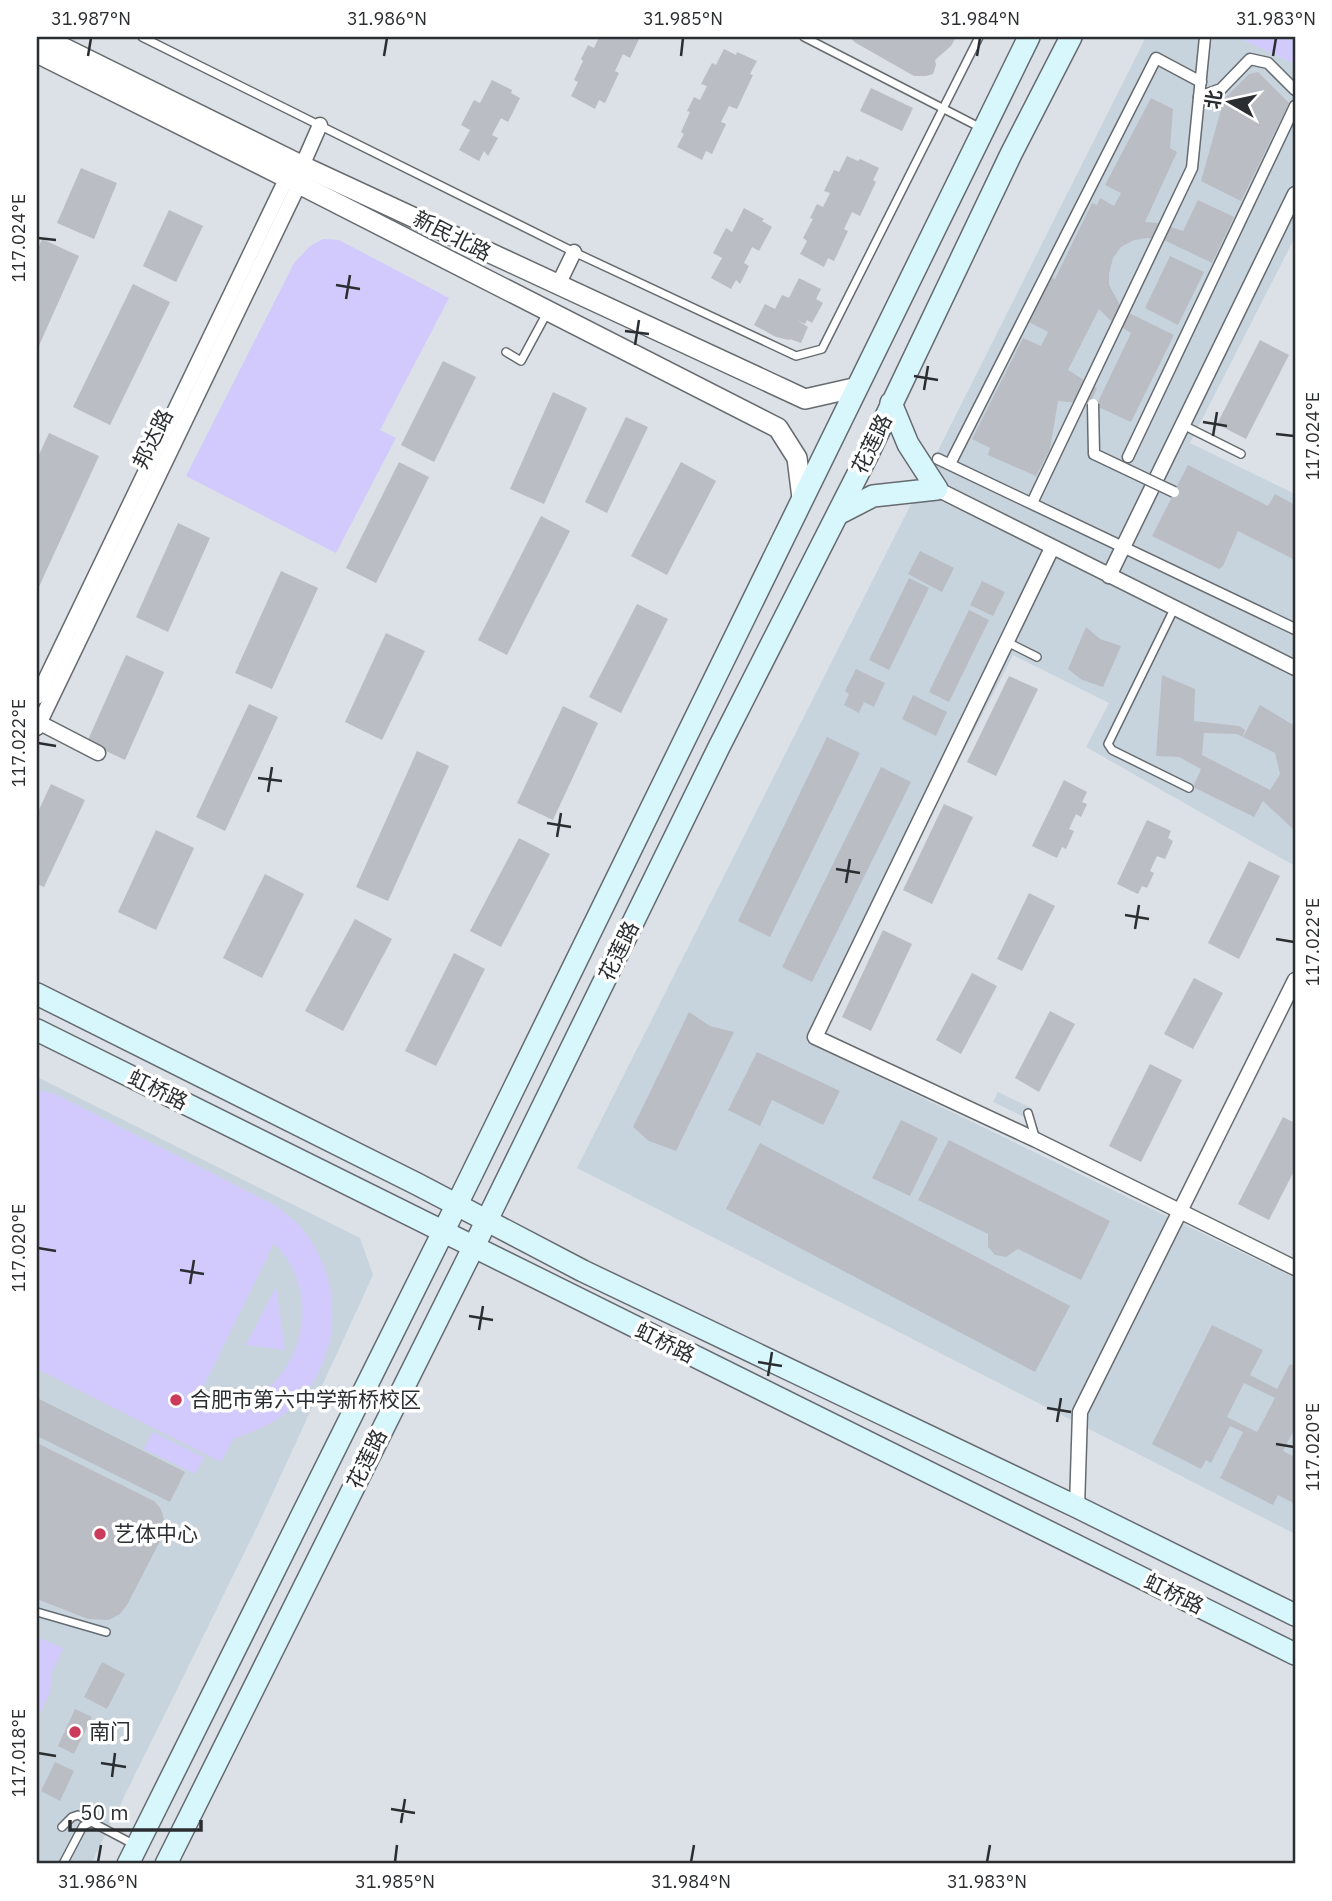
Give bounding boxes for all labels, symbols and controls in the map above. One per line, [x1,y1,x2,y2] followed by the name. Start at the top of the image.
[51,7,131,30] text: 31.987°N
[347,7,427,30] text: 31.986°N
[643,7,723,30] text: 31.985°N
[940,7,1020,30] text: 31.984°N
[1236,7,1316,30] text: 31.983°N
[1196,66,1266,136] north arrow
[1200,88,1227,111] text: 北
[7,194,30,282] text: 117.024°E
[409,204,496,267] street label: 新民北路
[1301,392,1324,480] text: 117.024°E
[126,404,178,473] street label: 邦达路
[845,409,897,478] street label: 花莲路
[7,699,30,787] text: 117.022°E
[1301,898,1324,986] text: 117.022°E
[592,916,644,985] street label: 花莲路
[124,1063,193,1115] street label: 虹桥路
[7,1204,30,1292] text: 117.020°E
[631,1316,700,1368] street label: 虹桥路
[190,1385,421,1413] place label: 合肥市第六中学新桥校区
[168,1392,184,1408] marker: 合肥市第六中学新桥校区
[1301,1403,1324,1491] text: 117.020°E
[340,1424,392,1493] street label: 花莲路
[114,1519,198,1547] place label: 艺体中心
[92,1526,108,1542] marker: 艺体中心
[1140,1567,1209,1619] street label: 虹桥路
[7,1709,30,1797] text: 117.018°E
[89,1717,131,1745] place label: 南门
[67,1724,83,1740] marker: 南门
[70,1789,201,1833] scale bar
[80,1798,129,1826] text: 50 m
[58,1870,138,1893] text: 31.986°N
[355,1870,435,1893] text: 31.985°N
[651,1870,731,1893] text: 31.984°N
[947,1870,1027,1893] text: 31.983°N

